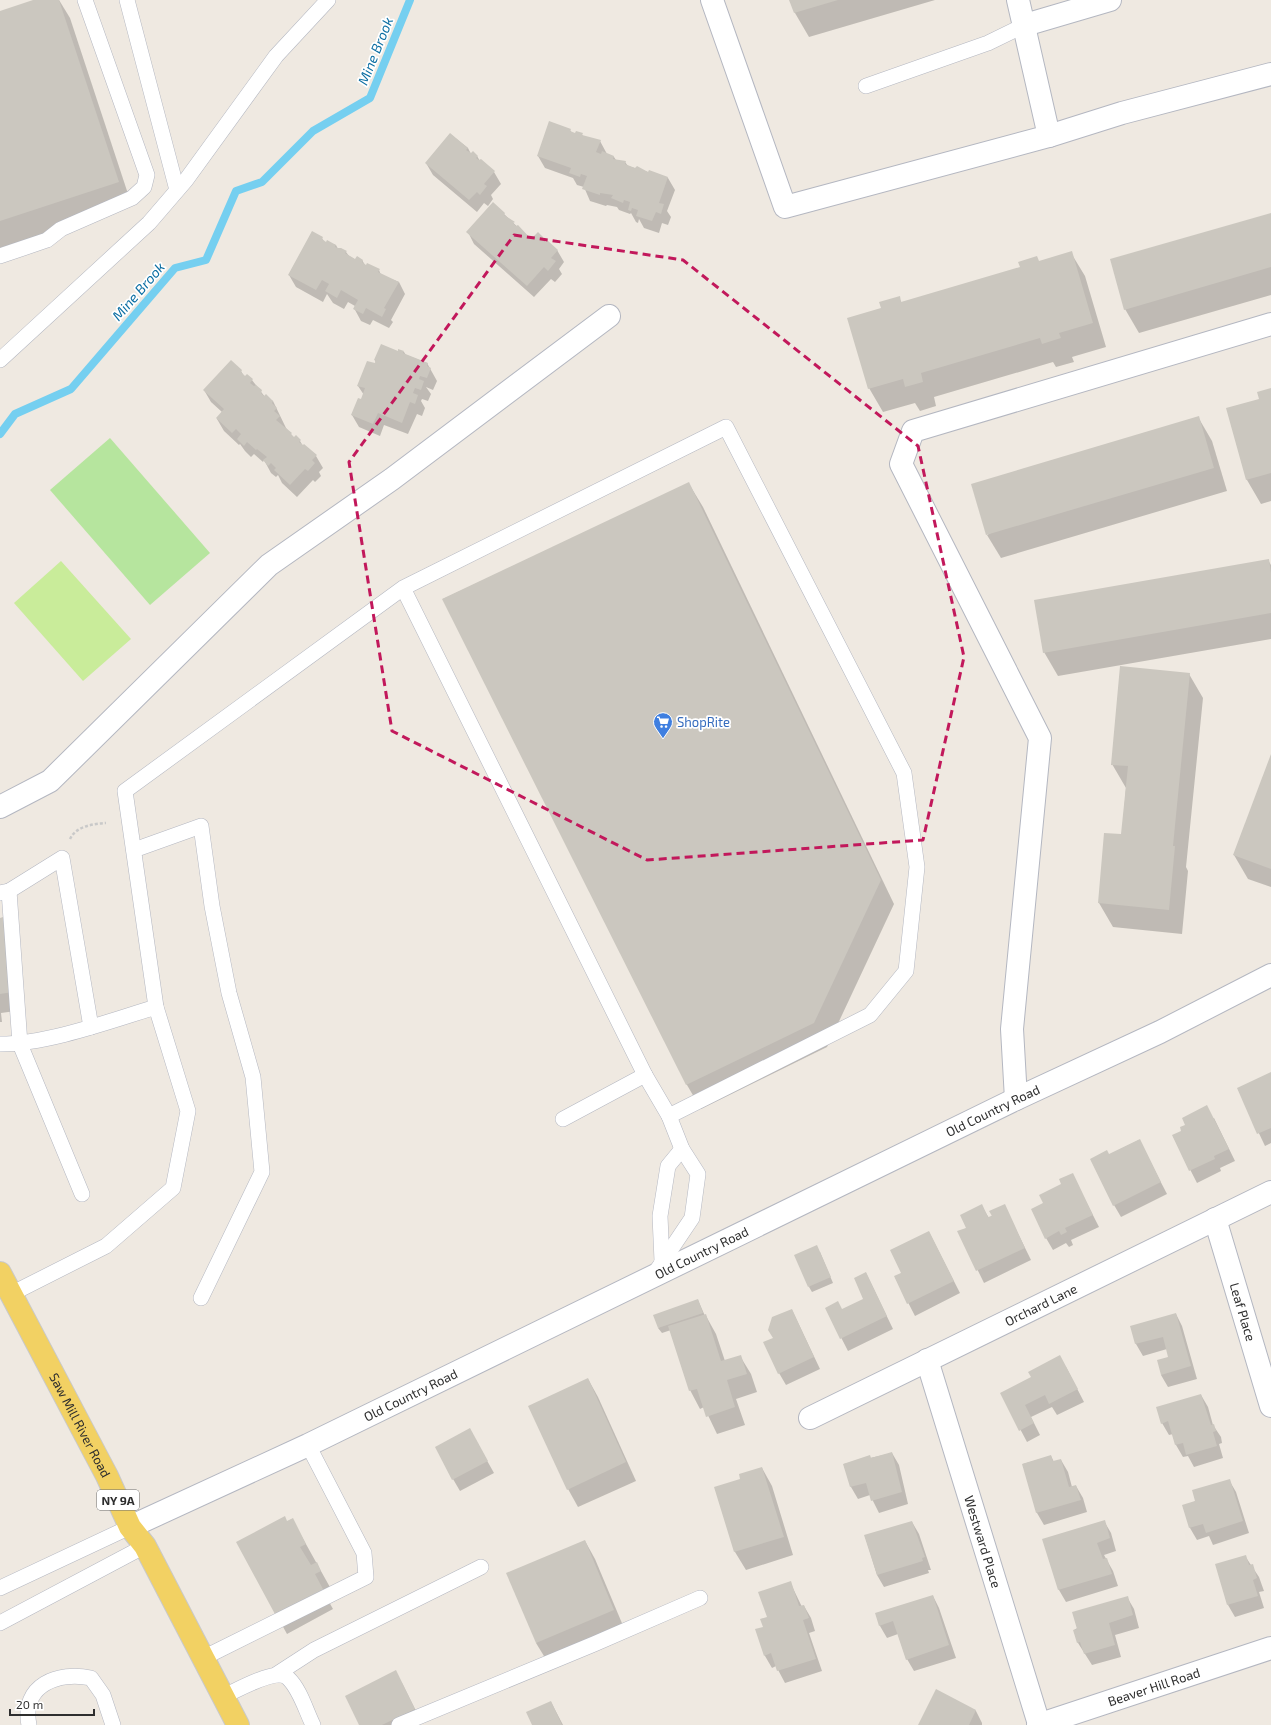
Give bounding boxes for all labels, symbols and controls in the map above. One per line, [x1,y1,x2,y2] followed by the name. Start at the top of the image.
[354,15,396,87] water label: Mine Brook
[108,258,168,324] water label: Mine Brook
[652,711,674,739] supermarket icon: ShopRite
[677,714,730,730] place label: ShopRite
[943,1081,1042,1140] street label: Old Country Road
[652,1223,751,1282] street label: Old Country Road
[1002,1280,1080,1329] street label: Orchard Lane
[1227,1281,1259,1343] street label: Leaf Place
[361,1365,460,1425] street label: Old Country Road
[46,1370,114,1480] street label: Saw Mill River Road
[97,1490,139,1510] road number: NY 9A
[961,1493,1005,1590] street label: Westward Place
[1106,1664,1202,1709] street label: Beaver Hill Road
[10,1691,94,1717] scale bar
[16,1697,43,1711] text: 20 m

